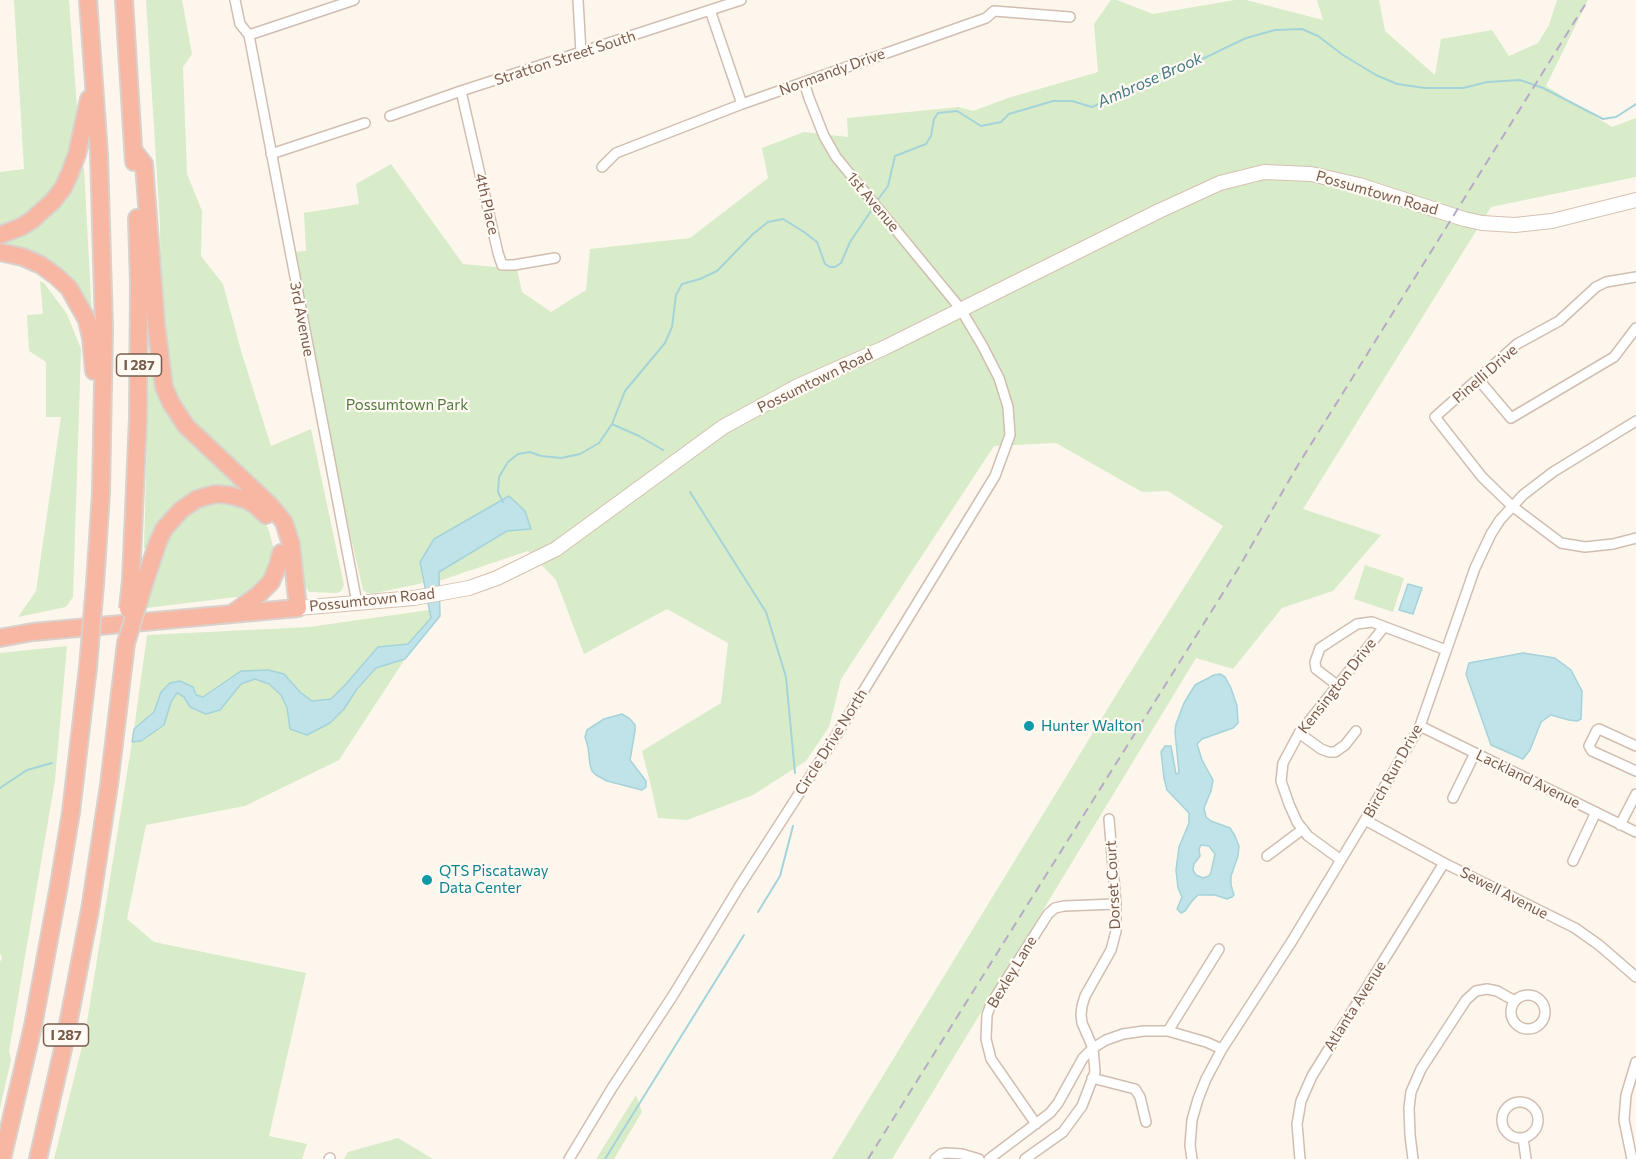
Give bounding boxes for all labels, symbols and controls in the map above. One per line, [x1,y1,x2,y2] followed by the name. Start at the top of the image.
[492,27,638,89] street label: Stratton Street South
[777,45,887,99] street label: Normandy Drive
[1094,48,1206,112] water label: Ambrose Brook
[1314,167,1440,219] street label: Possumtown Road
[843,169,903,235] street label: 1st Avenue
[471,171,503,237] street label: 4th Place
[286,280,318,358] street label: 3rd Avenue
[1449,341,1521,407] street label: Pinelli Drive
[754,345,876,417] street label: Possumtown Road
[116,354,162,376] road number: I 287
[346,396,468,414] park label: Possumtown Park
[308,584,436,616] street label: Possumtown Road
[1294,635,1380,737] street label: Kensington Drive
[791,686,871,798] street label: Circle Drive North
[1041,717,1142,735] place label: Hunter Walton
[1022,719,1036,733] marker: Hunter Walton
[1360,721,1426,821] street label: Birch Run Drive
[1473,746,1583,812] street label: Lackland Avenue
[1102,840,1124,930] street label: Dorset Court
[439,862,549,897] place label: QTS Piscataway Data Center
[1457,863,1551,923] street label: Sewell Avenue
[420,873,434,887] marker: QTS Piscataway Data Center
[984,933,1040,1011] street label: Bexley Lane
[1320,958,1390,1054] street label: Atlanta Avenue
[44,1024,88,1046] road number: I 287

